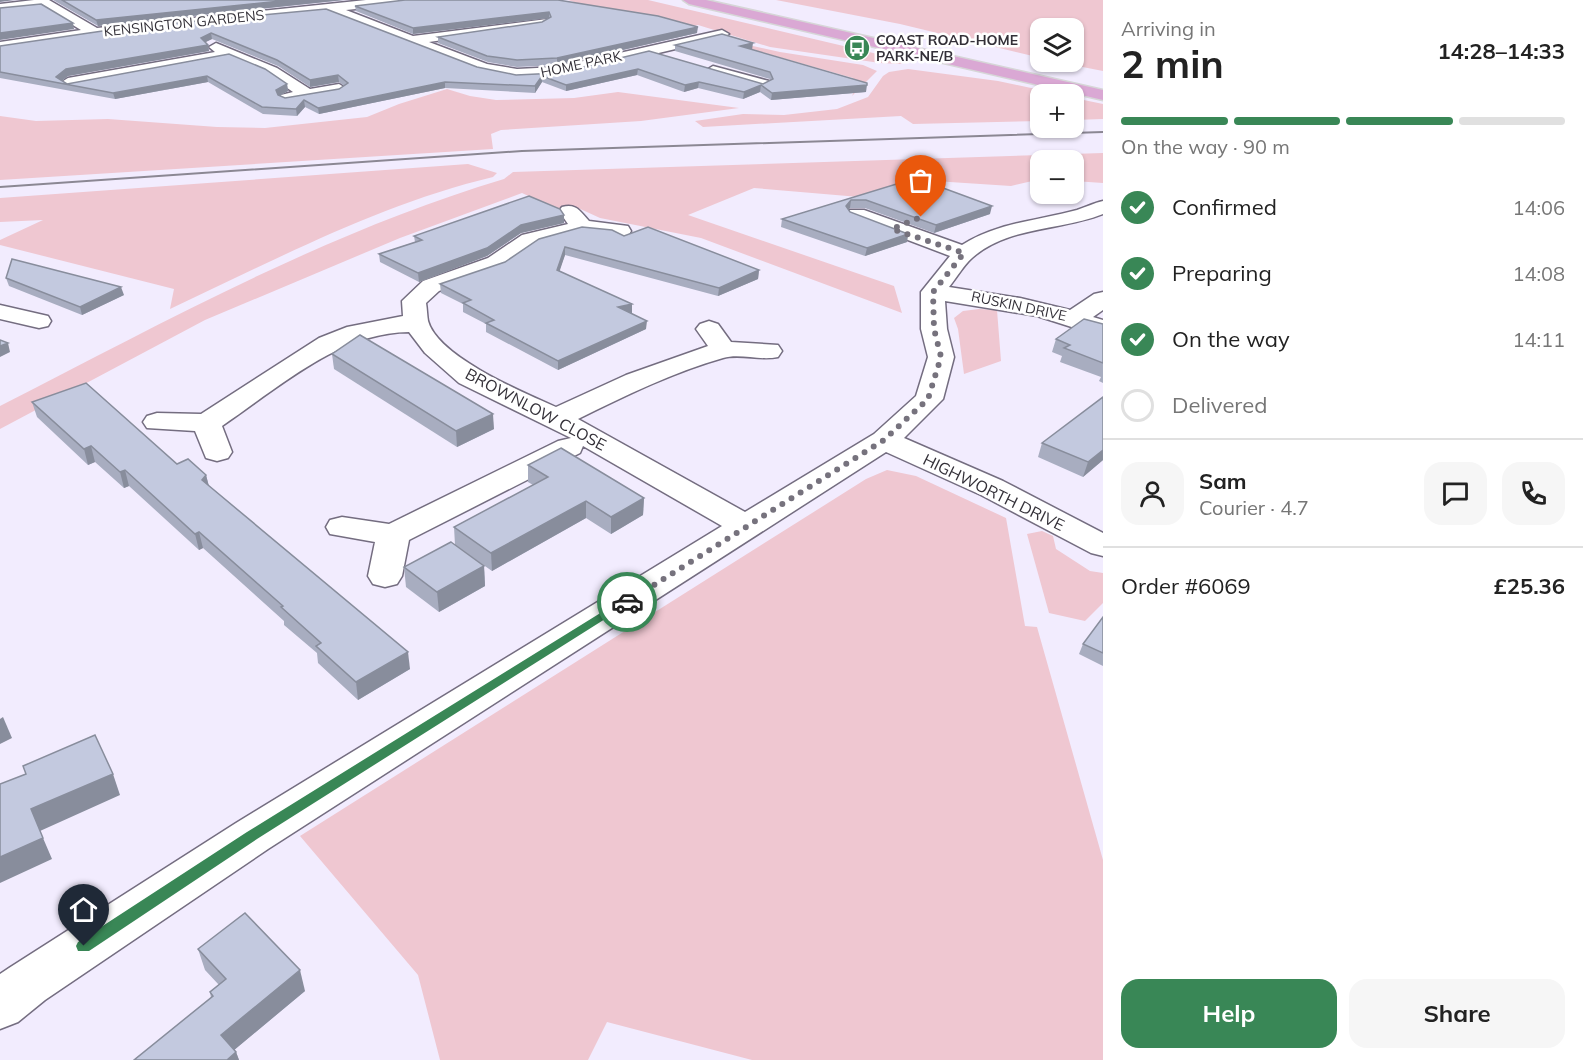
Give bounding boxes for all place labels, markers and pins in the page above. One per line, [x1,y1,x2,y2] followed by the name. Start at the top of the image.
[876,31,1018,65] place label: COAST ROAD-HOME PARK-NE/B
[842,33,872,63] bus stop icon: COAST ROAD-HOME PARK-NE/B
[895,155,946,217] pin
[58,884,109,946] pin

